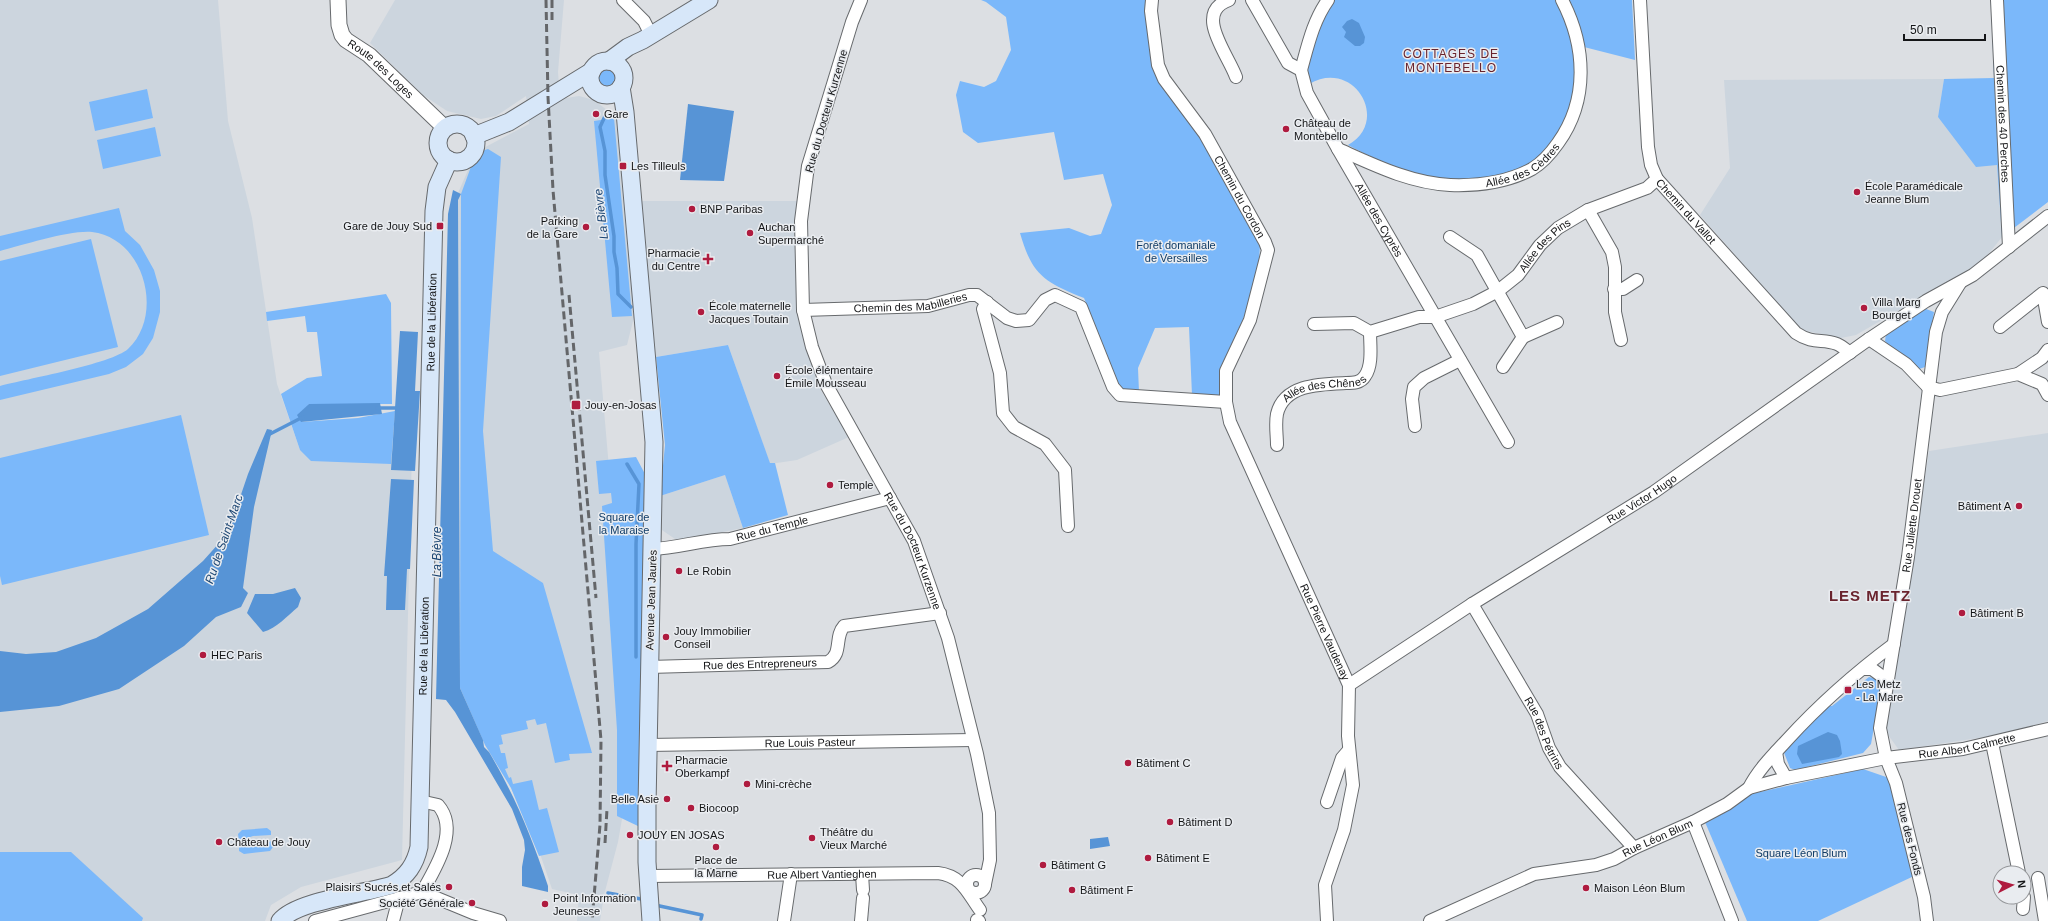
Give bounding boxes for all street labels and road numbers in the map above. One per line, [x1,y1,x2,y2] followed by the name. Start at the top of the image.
[346,37,416,101] street label: Route des Loges
[803,48,849,174] street label: Rue du Docteur Kurzenne
[1994,65,2012,183] street label: Chemin des 40 Perches
[1485,140,1562,189] street label: Allée des Cèdres
[1212,153,1268,240] street label: Chemin du Cordon
[1654,176,1718,246] street label: Chemin du Vallot
[1353,181,1405,259] street label: Allée des Cyprès
[1516,216,1573,274] street label: Allée des Pins
[424,273,439,372] street label: Rue de la Libération
[854,290,969,314] street label: Chemin des Mabilleries
[1280,372,1369,404] street label: Allée des Chênes
[1605,472,1679,526] street label: Rue Victor Hugo
[1900,478,1924,573] street label: Rue Juliette Drouet
[882,490,944,611] street label: Rue du Docteur Kurzenne
[735,513,809,543] street label: Rue du Temple
[643,549,659,650] street label: Avenue Jean Jaurès
[1298,582,1352,683] street label: Rue Pierre Vaudenay
[417,597,431,696] street label: Rue de la Libération
[703,656,818,671] street label: Rue des Entrepreneurs
[1522,695,1566,772] street label: Rue des Pétrins
[1918,731,2017,760] street label: Rue Albert Calmette
[765,736,856,749] street label: Rue Louis Pasteur
[1895,801,1925,877] street label: Rue des Fonds
[1620,817,1694,859] street label: Rue Léon Blum
[767,868,877,881] street label: Rue Albert Vantieghen

